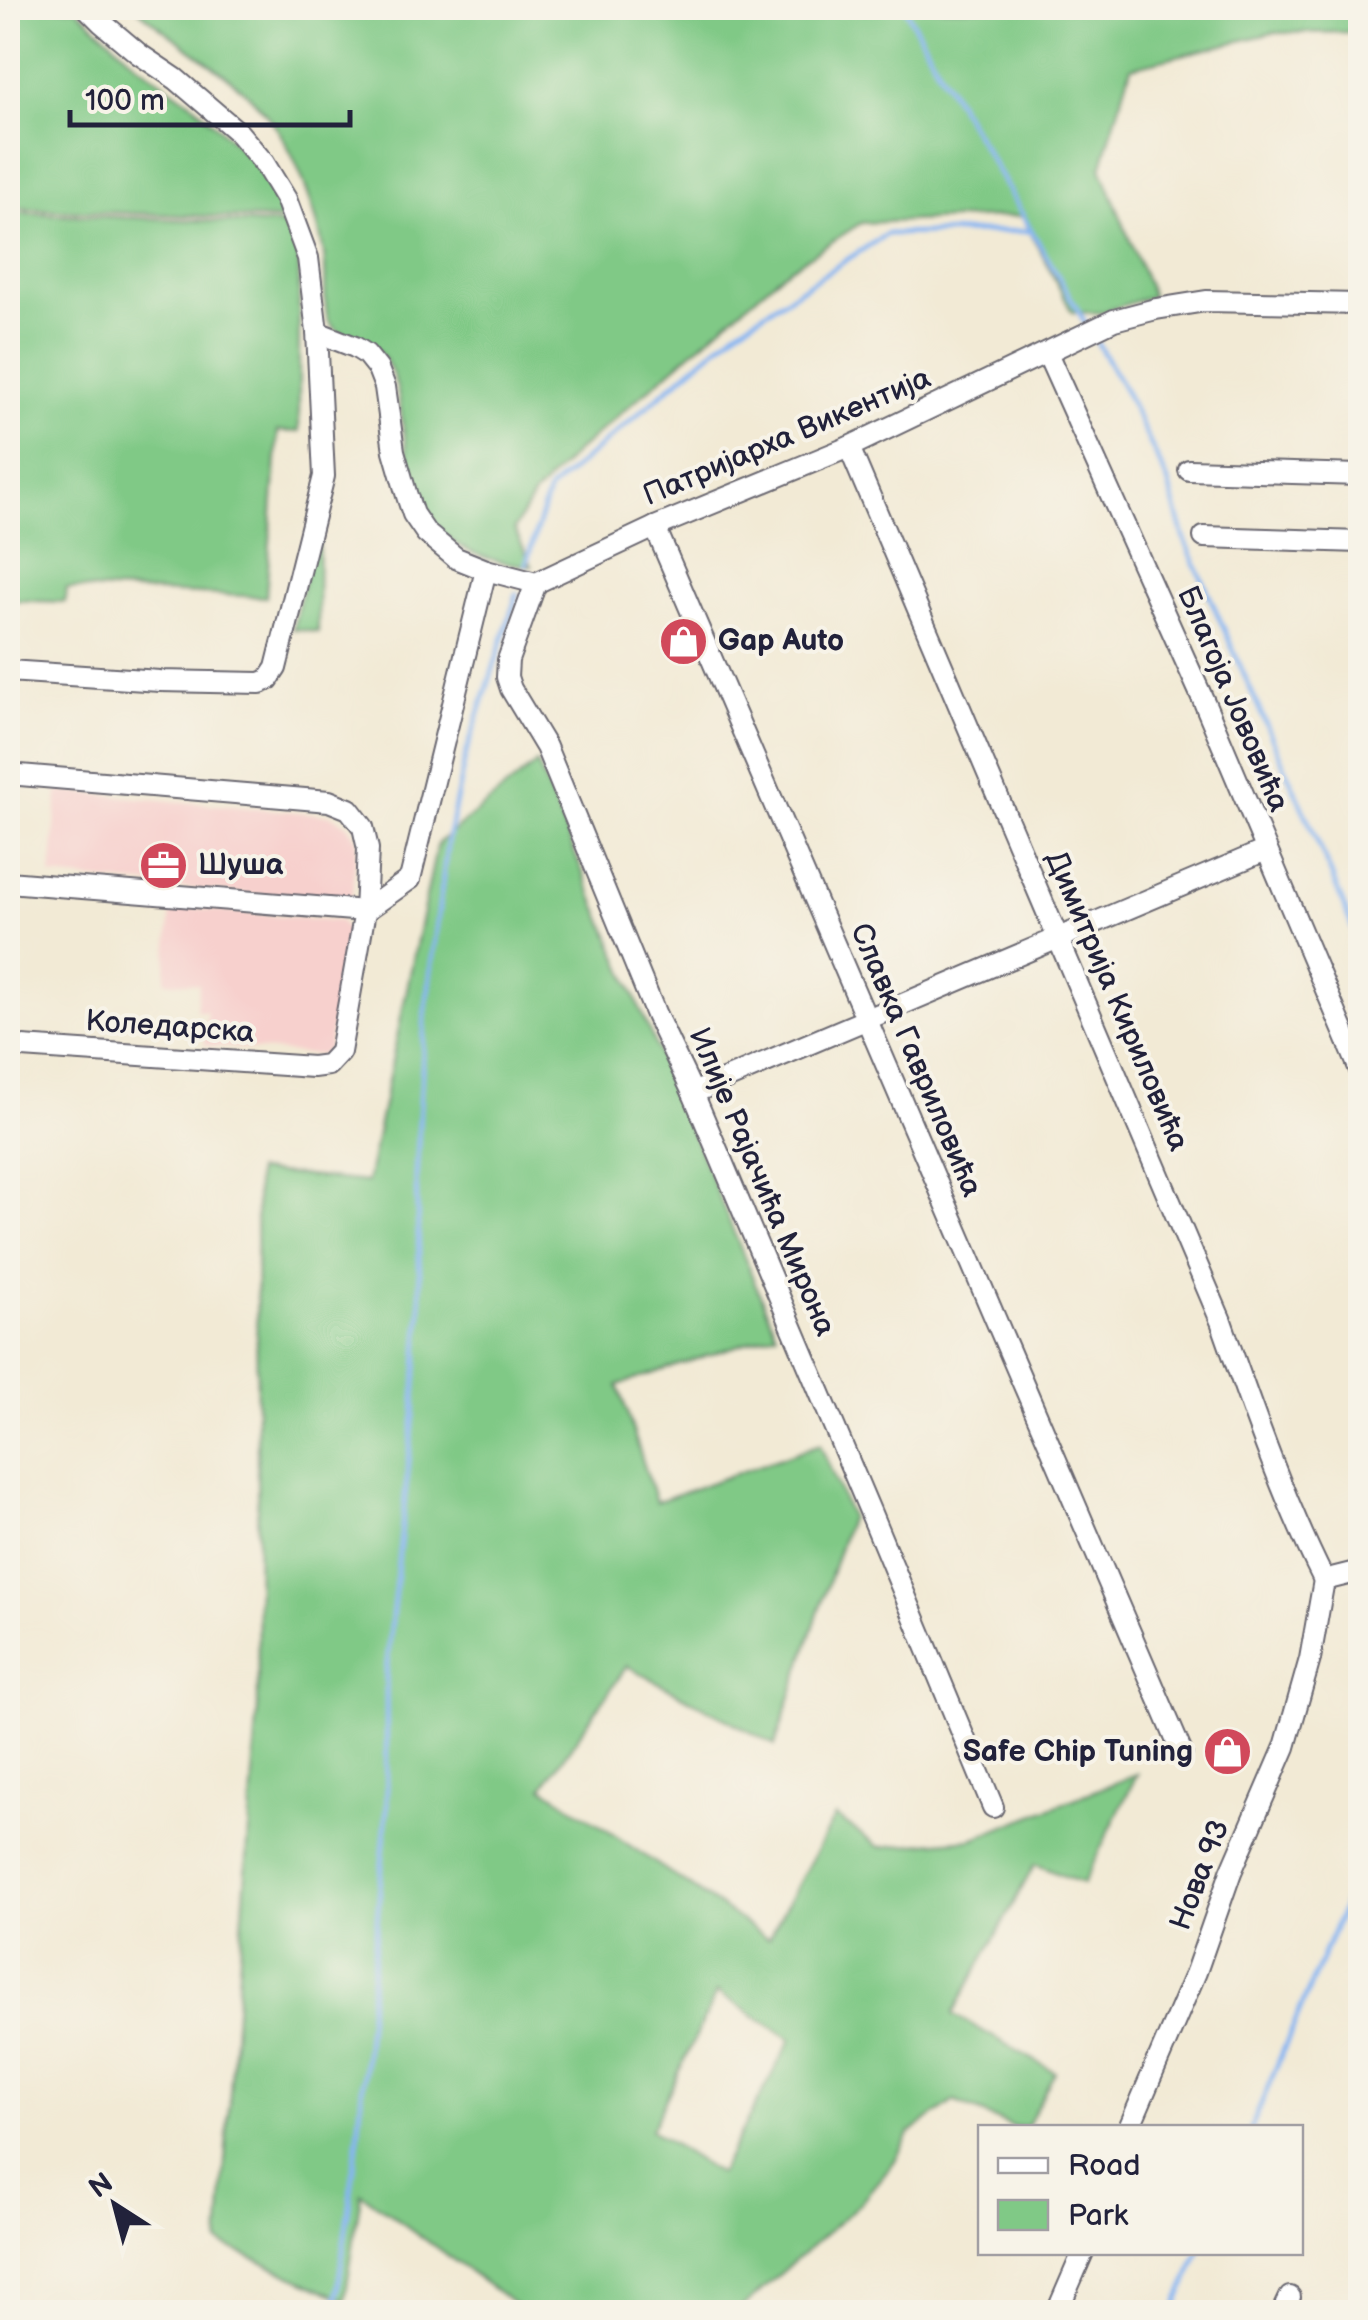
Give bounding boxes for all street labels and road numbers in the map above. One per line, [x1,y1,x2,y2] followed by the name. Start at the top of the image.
[638,360,936,514] street label: Патријарха Викентија
[1169,581,1297,817] street label: Благоја Јововића
[1037,846,1197,1157] street label: Димитрија Кириловића
[842,918,990,1202] street label: Славка Гавриловића
[84,1003,256,1051] street label: Коледарска
[681,1023,843,1342] street label: Илије Рајачића Мирона
[1163,1815,1237,1935] street label: Нова 93

